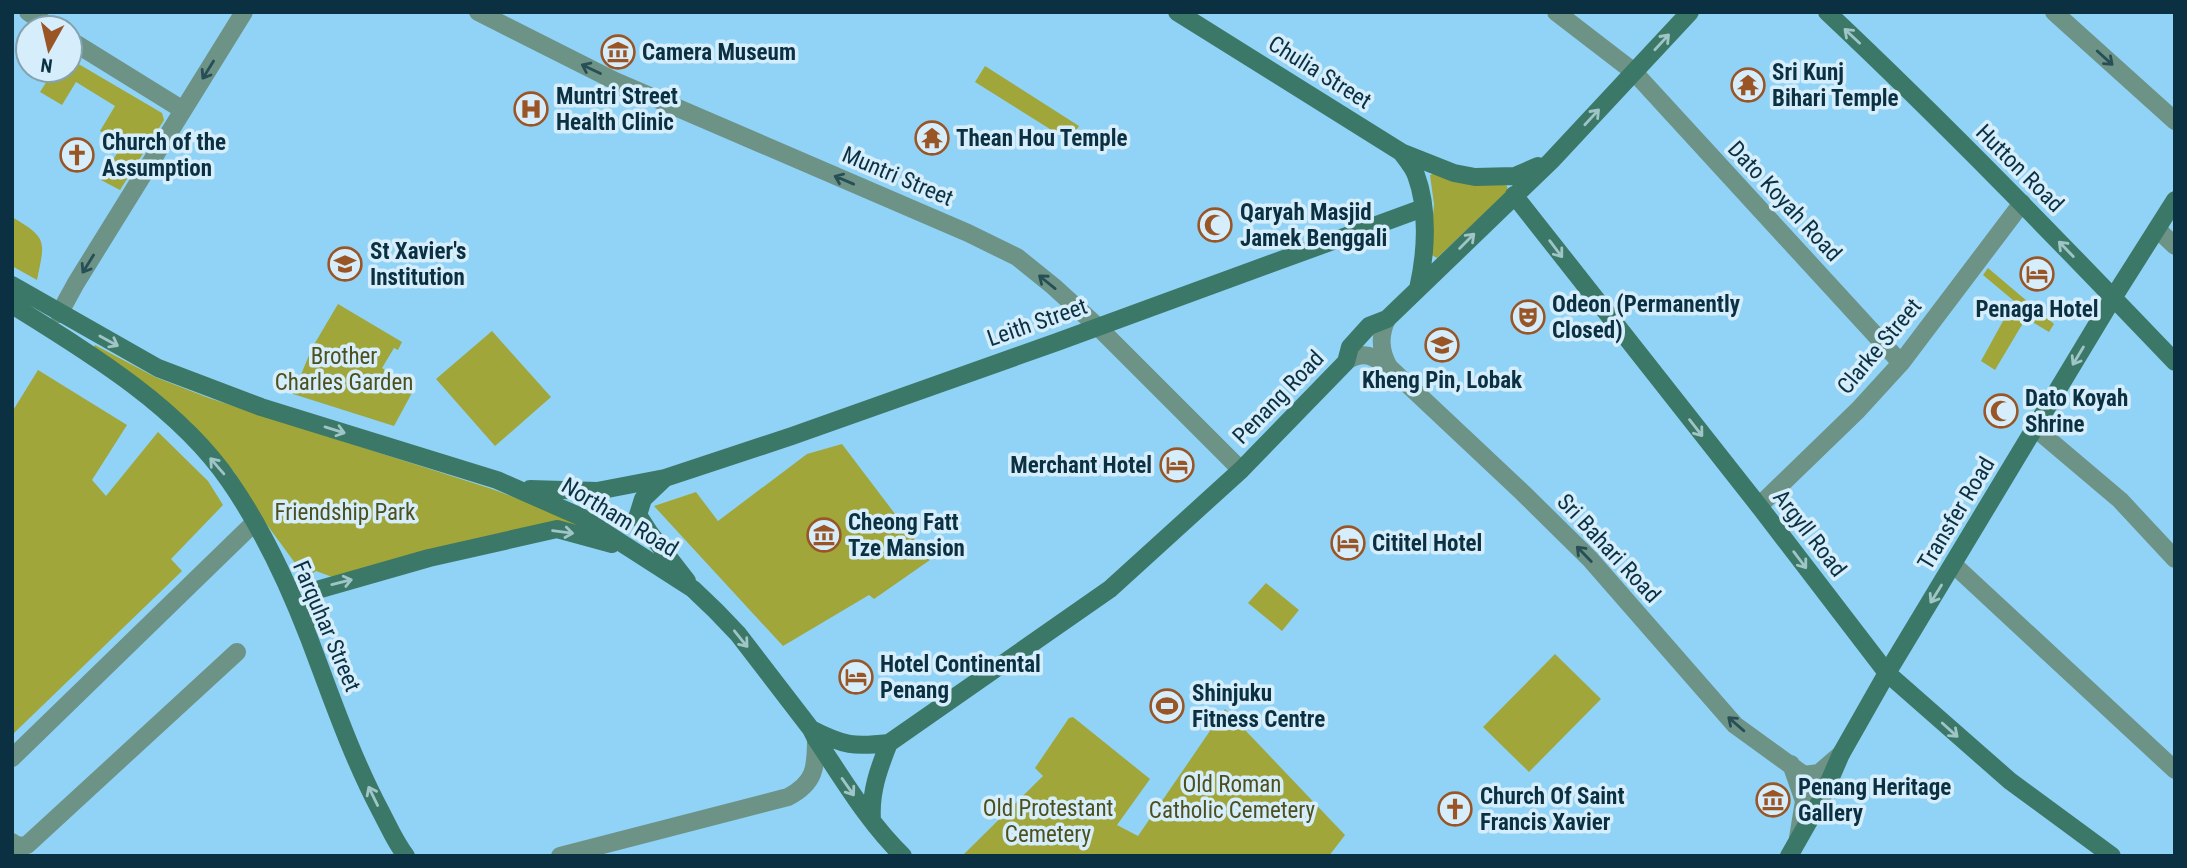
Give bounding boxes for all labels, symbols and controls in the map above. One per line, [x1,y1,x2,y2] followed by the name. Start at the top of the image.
[14,14,84,84] north arrow
[1844,28,1861,45] one-way arrow
[1263,30,1376,115] street label: Chulia Street
[599,33,637,71] museum icon: Camera Museum
[1653,34,1670,51] one-way arrow
[642,39,796,66] place label: Camera Museum
[2095,50,2113,66] one-way arrow
[39,53,54,78] text: N
[1772,59,1899,112] place label: Sri Kunj Bihari Temple
[200,60,214,80] one-way arrow
[581,62,602,76] one-way arrow
[1729,66,1767,104] temple icon: Sri Kunj Bihari Temple
[556,83,678,136] place label: Muntri Street Health Clinic
[512,90,550,128] hospital icon: Muntri Street Health Clinic
[1584,109,1601,126] one-way arrow
[913,119,951,157] temple icon: Thean Hou Temple
[1970,119,2069,218] street label: Hutton Road
[956,125,1128,152] place label: Thean Hou Temple
[102,129,226,182] place label: Church of the Assumption
[58,136,96,174] church icon: Church of the Assumption
[1722,136,1847,267] street label: Dato Koyah Road
[838,141,957,212] street label: Muntri Street
[834,173,856,186] one-way arrow
[1240,199,1387,252] place label: Qaryah Masjid Jamek Benggali
[1196,206,1234,244] mosque icon: Qaryah Masjid Jamek Benggali
[1458,233,1475,250] one-way arrow
[370,238,466,291] place label: St Xavier's Institution
[1548,239,1563,257] one-way arrow
[2057,240,2074,257] one-way arrow
[326,245,364,283] school or university icon: St Xavier's Institution
[80,253,94,273] one-way arrow
[2018,255,2056,293] hotel icon: Penaga Hotel
[1038,274,1056,289] one-way arrow
[1552,291,1741,344] place label: Odeon (Permanently Closed)
[984,293,1091,352] street label: Leith Street
[1832,293,1927,400] street label: Clarke Street
[1975,296,2099,323] place label: Penaga Hotel
[1509,298,1547,336] theatre icon: Odeon (Permanently Closed)
[1423,326,1461,364] school or university icon: Kheng Pin, Lobak
[98,334,118,348] one-way arrow
[275,343,413,396] park label: Brother Charles Garden
[1227,345,1330,450] street label: Penang Road
[2070,346,2084,366] one-way arrow
[1362,367,1523,394] place label: Kheng Pin, Lobak
[2025,385,2128,438] place label: Dato Koyah Shrine
[1982,392,2020,430] mosque icon: Dato Koyah Shrine
[1688,418,1703,437] one-way arrow
[323,425,345,437] one-way arrow
[1158,446,1196,484] hotel icon: Merchant Hotel
[1010,452,1152,479] place label: Merchant Hotel
[1912,452,2001,574] street label: Transfer Road
[209,457,225,475] one-way arrow
[557,472,683,563] street label: Northam Road
[1767,484,1852,582] street label: Argyll Road
[1551,488,1666,608] street label: Sri Bahari Road
[275,499,416,526] park label: Friendship Park
[848,509,965,562] place label: Cheong Fatt Tze Mansion
[805,516,843,554] museum icon: Cheong Fatt Tze Mansion
[1329,524,1367,562] hotel icon: Cititel Hotel
[551,525,574,538] one-way arrow
[1372,530,1482,557] place label: Cititel Hotel
[1576,546,1593,563] one-way arrow
[1793,550,1808,569] one-way arrow
[287,557,366,696] street label: Farquhar Street
[330,575,353,588] one-way arrow
[1928,583,1942,603] one-way arrow
[733,629,748,647] one-way arrow
[880,651,1041,704] place label: Hotel Continental Penang
[837,658,875,696] hotel icon: Hotel Continental Penang
[1192,680,1325,733] place label: Shinjuku Fitness Centre
[1148,687,1186,725] sports icon: Shinjuku Fitness Centre
[1727,716,1745,732] one-way arrow
[1940,722,1958,738] one-way arrow
[1149,771,1316,824] park label: Old Roman Catholic Cemetery
[1798,774,1951,827] place label: Penang Heritage Gallery
[841,777,855,796] one-way arrow
[1754,781,1792,819] museum icon: Penang Heritage Gallery
[1480,783,1624,836] place label: Church Of Saint Francis Xavier
[365,786,379,807] one-way arrow
[1436,790,1474,828] church icon: Church Of Saint Francis Xavier
[983,795,1113,848] park label: Old Protestant Cemetery

